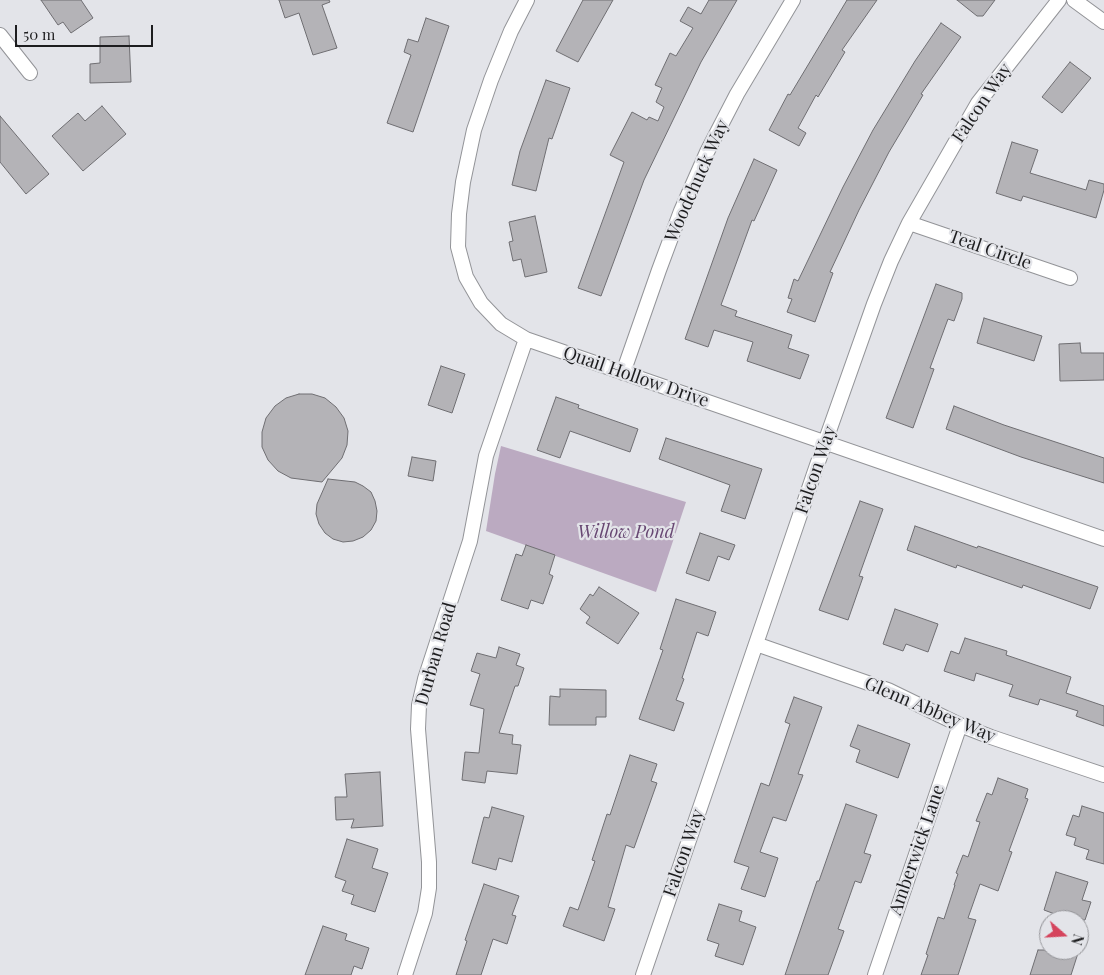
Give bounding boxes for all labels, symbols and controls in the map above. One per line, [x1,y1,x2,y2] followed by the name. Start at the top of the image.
[18,15,155,47] scale bar
[23,24,55,44] text: 50 m
[948,59,1016,147] street label: Falcon Way
[660,117,734,245] street label: Woodchuck Way
[946,226,1034,274] street label: Teal Circle
[560,342,712,412] street label: Quail Hollow Drive
[791,423,841,517] street label: Falcon Way
[577,521,675,543] park label: Willow Pond
[411,600,461,708] street label: Durban Road
[861,673,999,747] street label: Glenn Abbey Way
[885,782,949,918] street label: Amberwick Lane
[659,806,709,900] street label: Falcon Way
[1039,910,1089,960] north arrow
[1067,932,1088,948] text: N

